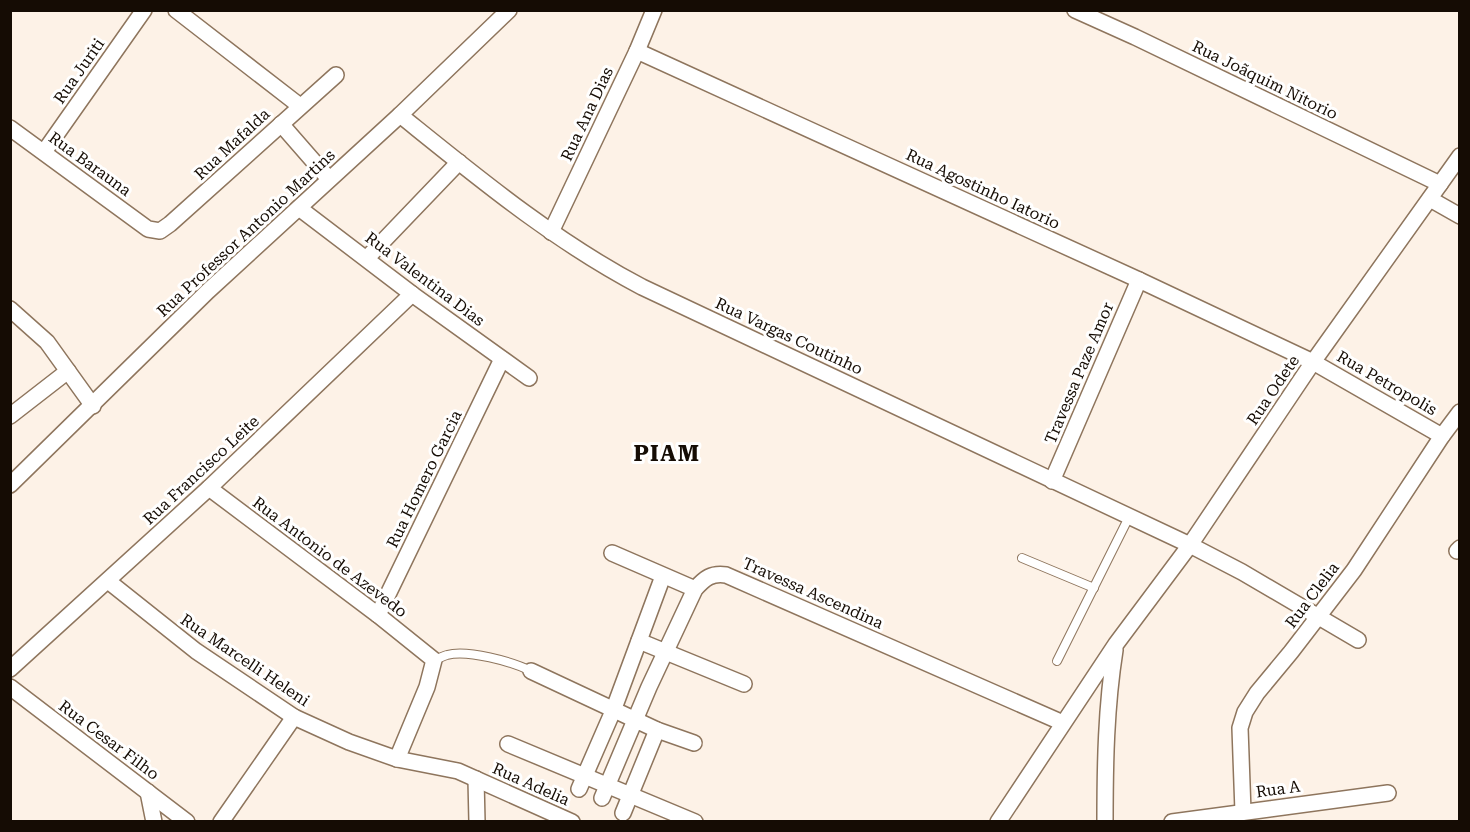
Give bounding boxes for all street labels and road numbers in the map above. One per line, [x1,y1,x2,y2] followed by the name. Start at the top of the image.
[50,35,108,107] street label: Rua Juriti
[1189,37,1341,124] street label: Rua Joãquim Nitorio
[557,64,617,164] street label: Rua Ana Dias
[190,104,274,184] street label: Rua Mafalda
[45,128,135,200] street label: Rua Barauna
[153,145,339,321] street label: Rua Professor Antonio Martins
[903,145,1063,233] street label: Rua Agostinho Iatorio
[362,228,489,330] street label: Rua Valentina Dias
[712,293,866,379] street label: Rua Vargas Coutinho
[1041,299,1118,447] street label: Travessa Paze Amor
[1334,347,1441,420] street label: Rua Petropolis
[1243,351,1303,428] street label: Rua Odete
[382,407,466,551] street label: Rua Homero Garcia
[139,411,263,529] street label: Rua Francisco Leite
[249,493,411,621] street label: Rua Antonio de Azevedo
[740,553,887,633] street label: Travessa Ascendina
[1281,558,1343,632] street label: Rua Clelia
[177,610,313,710] street label: Rua Marcelli Heleni
[55,696,163,784] street label: Rua Cesar Filho
[490,759,573,810] street label: Rua Adelia
[1255,776,1302,802] street label: Rua A

